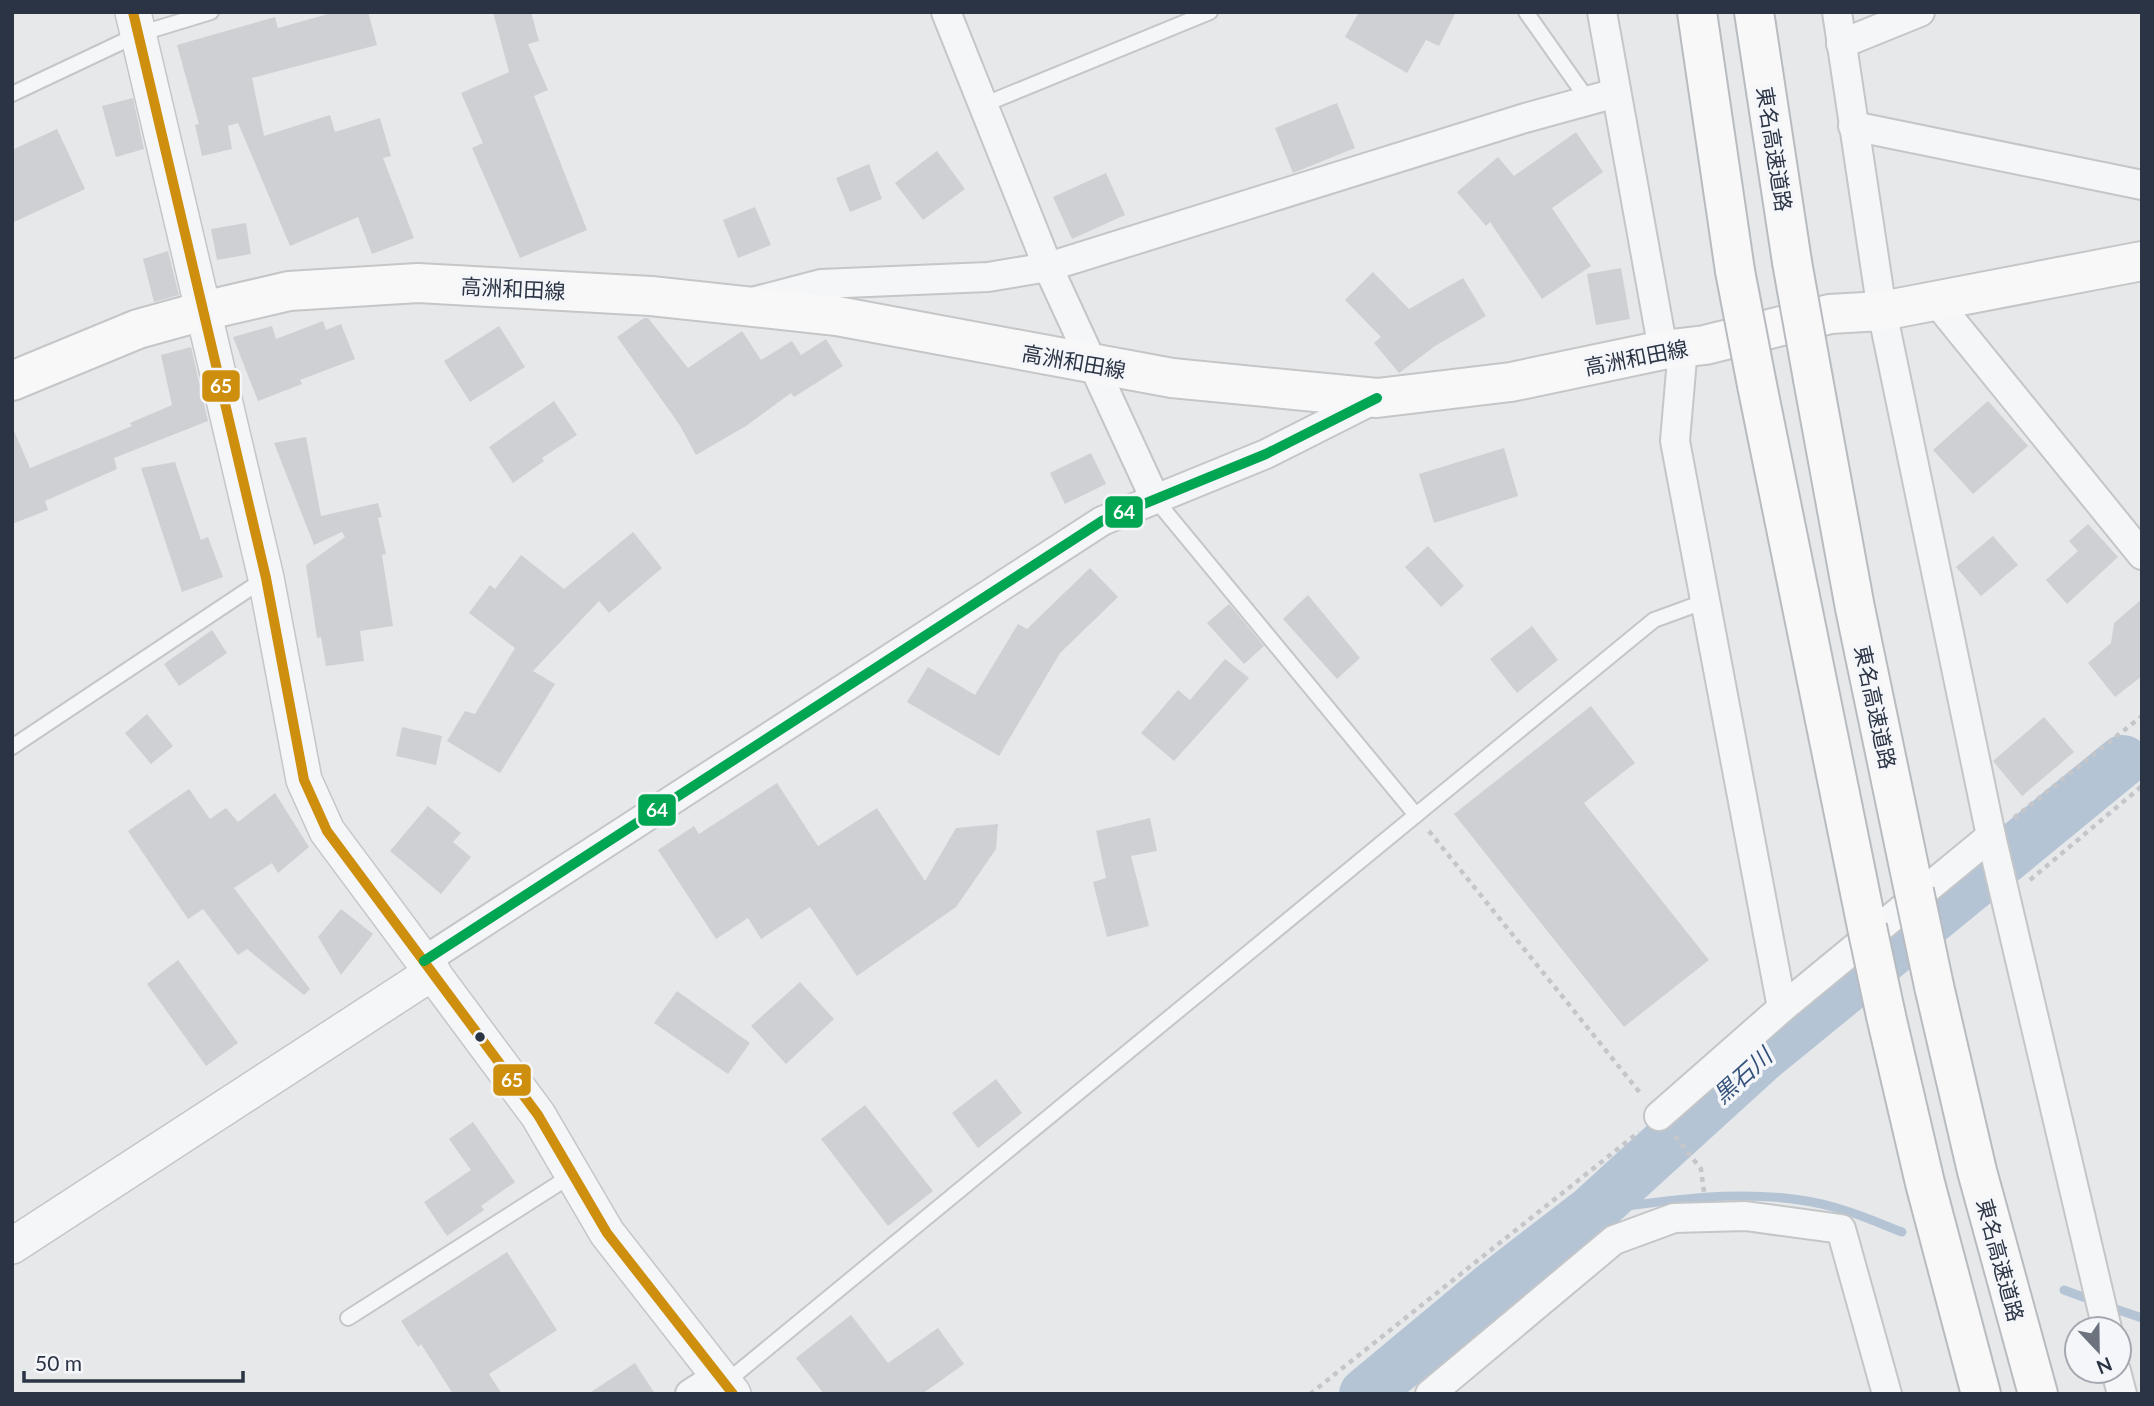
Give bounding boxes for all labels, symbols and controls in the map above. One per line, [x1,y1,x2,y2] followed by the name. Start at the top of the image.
[1753,85,1797,213] street label: 東名高速道路
[460,273,566,303] street label: 高洲和田線
[1582,335,1690,379] street label: 高洲和田線
[1020,340,1128,382] street label: 高洲和田線
[201,369,241,403] line badge: 65
[210,374,232,397] text: 65
[1104,495,1144,529] line badge: 64
[1113,500,1135,523] text: 64
[1851,643,1901,771] street label: 東名高速道路
[637,793,677,827] line badge: 64
[646,798,668,821] text: 64
[473,1030,487,1044] unlabelled marker
[1707,1040,1779,1108] water label: 黒石川
[492,1063,532,1097] line badge: 65
[501,1068,523,1091] text: 65
[1973,1196,2029,1324] street label: 東名高速道路
[2063,1315,2133,1385] north arrow
[24,1340,243,1384] scale bar
[35,1350,82,1375] text: 50 m
[2093,1353,2116,1380] text: N

